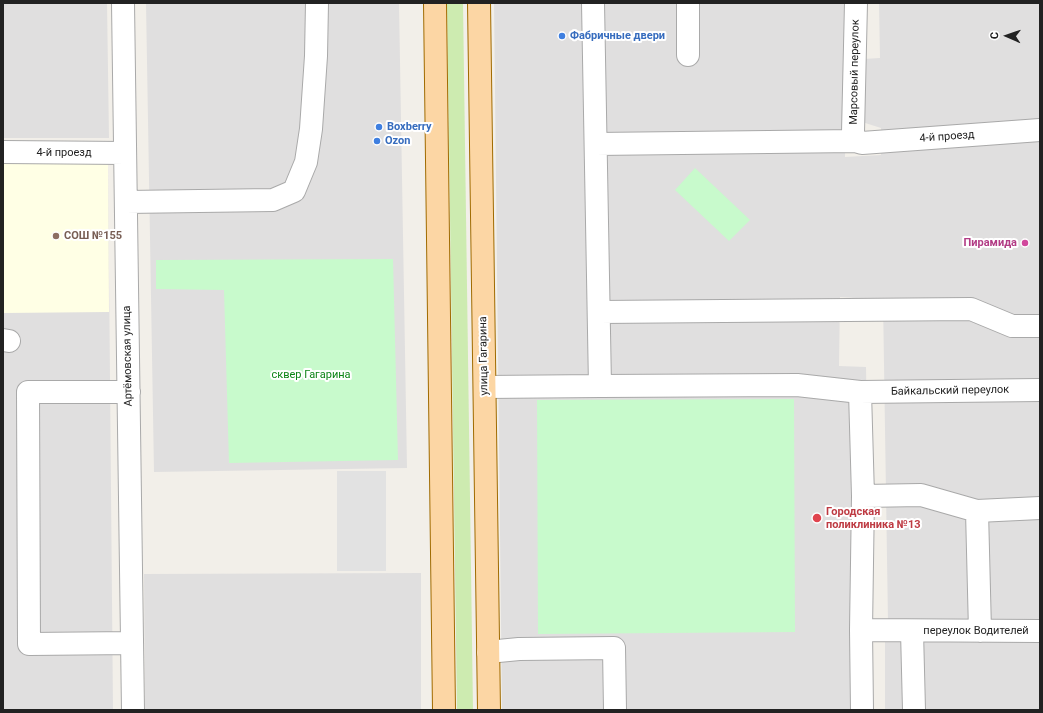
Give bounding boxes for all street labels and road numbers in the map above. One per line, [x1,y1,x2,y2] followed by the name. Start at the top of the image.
[847,19,863,125] street label: Марсовый переулок
[919,128,975,146] street label: 4-й проезд
[36,146,92,160] street label: 4-й проезд
[121,305,135,407] street label: Артёмовская улица
[477,316,491,396] street label: улица Гагарина
[891,383,1009,399] street label: Байкальский переулок
[923,624,1029,638] street label: переулок Водителей

